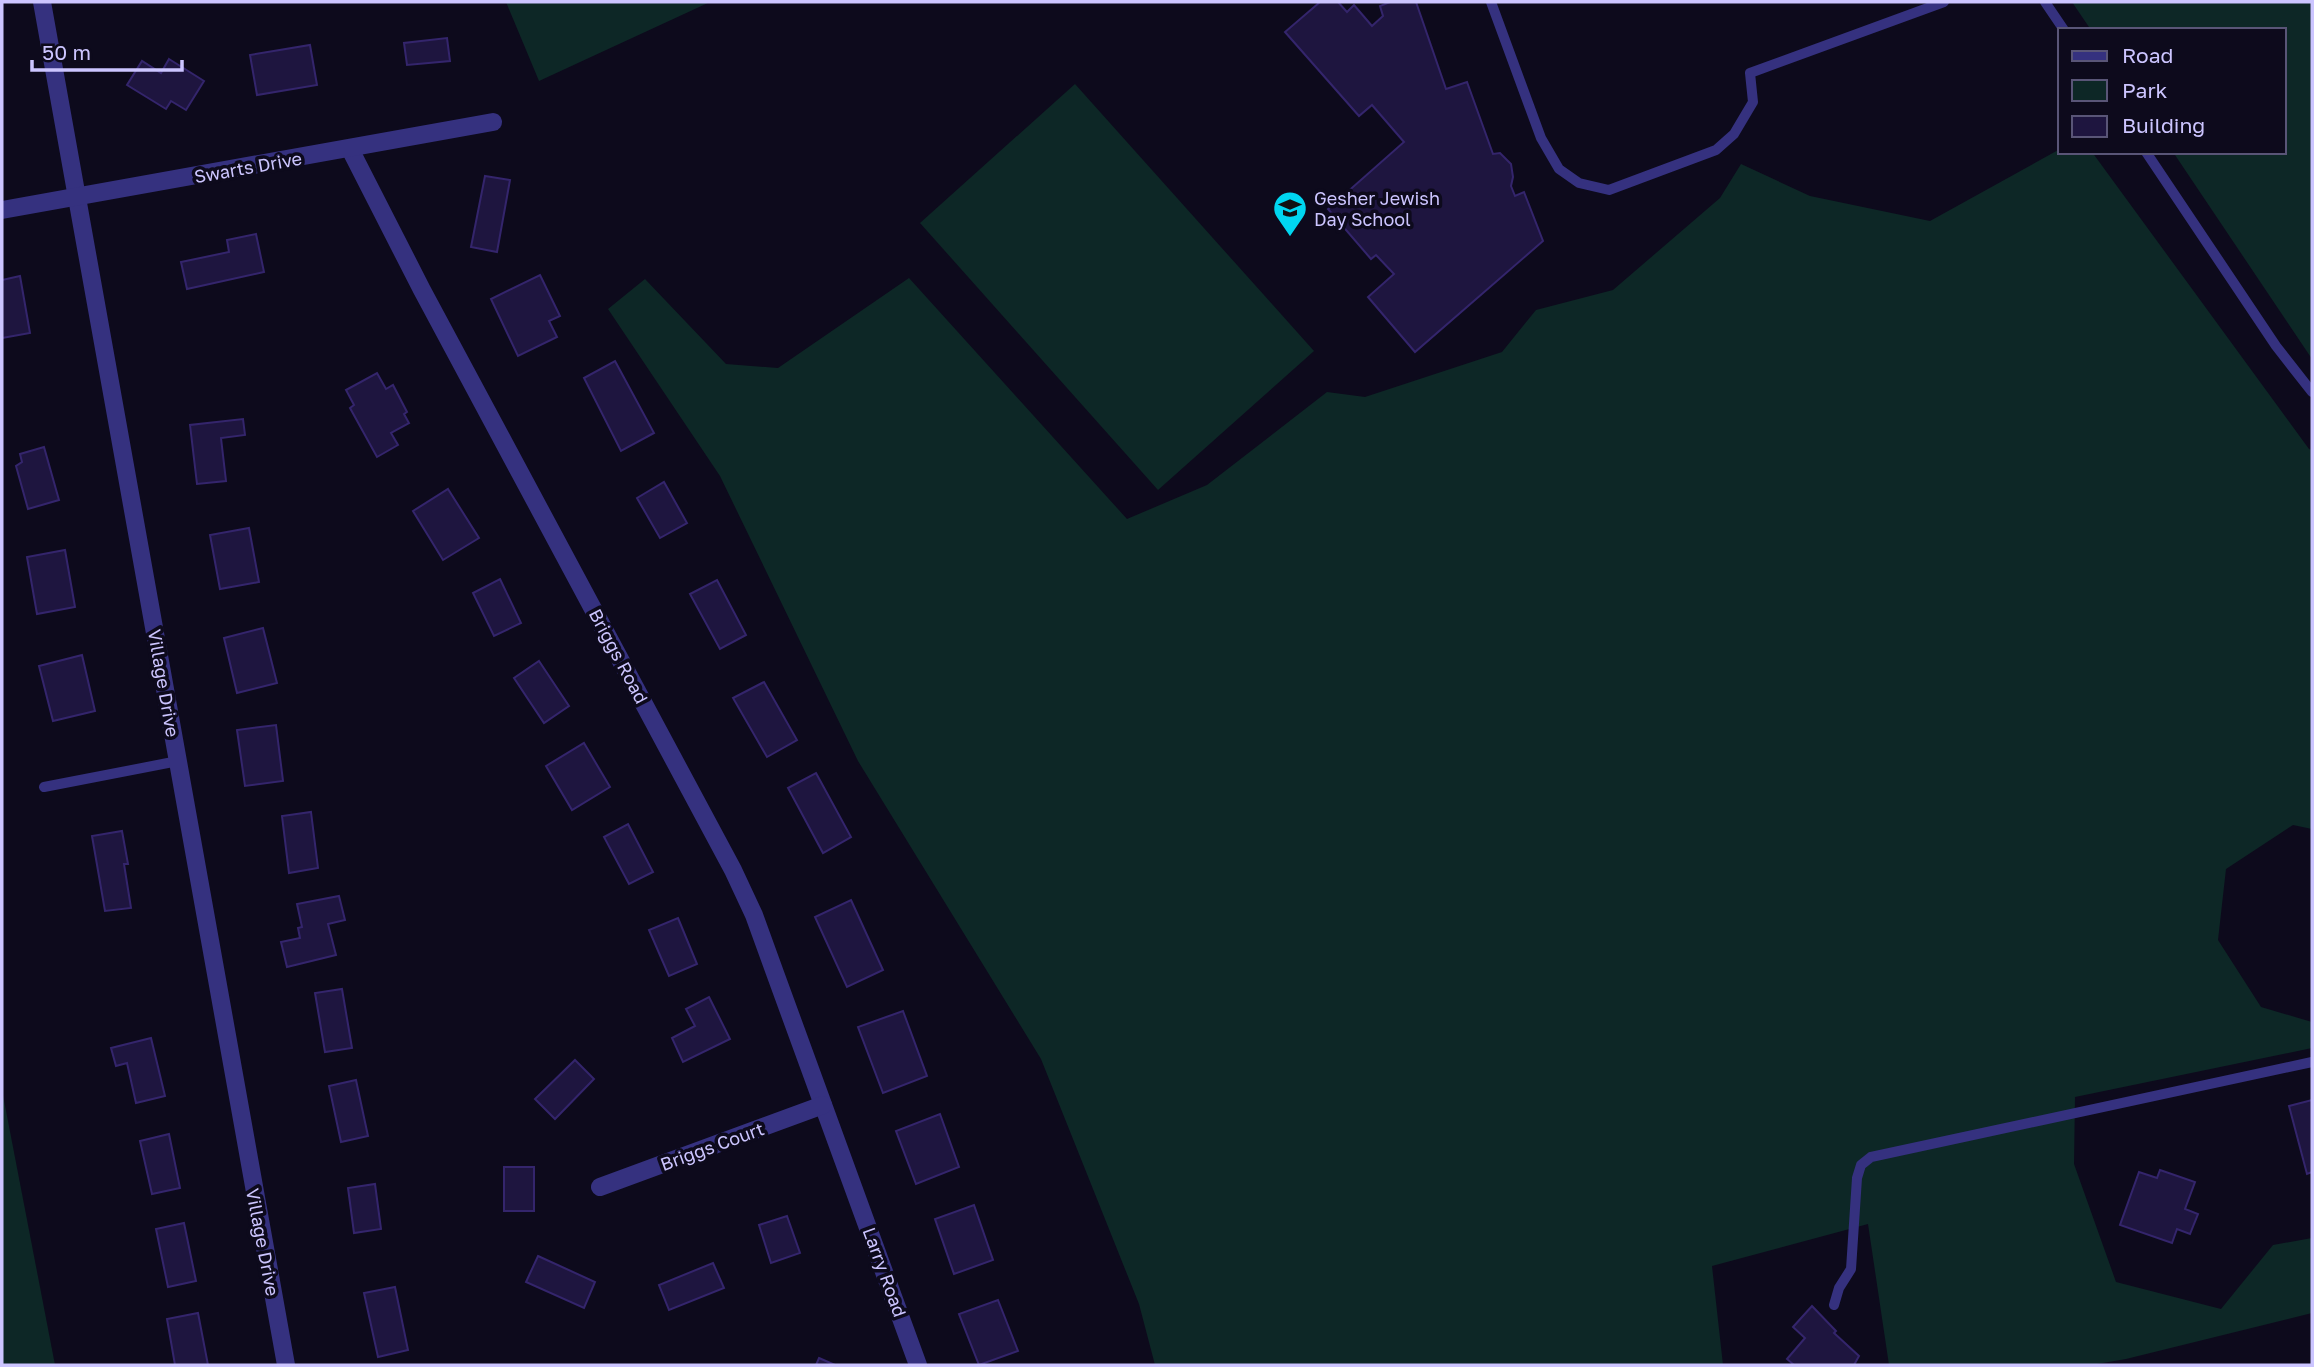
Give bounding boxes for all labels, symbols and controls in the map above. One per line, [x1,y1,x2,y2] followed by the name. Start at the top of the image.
[32,28,182,72] scale bar
[2058,28,2286,154] legend
[42,39,91,65] text: 50 m
[2122,42,2173,68] text: Road
[2122,77,2168,103] text: Park
[2122,112,2205,138] text: Building
[192,147,304,187] street label: Swarts Drive
[1314,187,1440,230] place label: Gesher Jewish Day School
[1271,189,1309,238] school or university icon: Gesher Jewish Day School
[585,605,653,707] street label: Briggs Road
[144,627,184,739] street label: Village Drive
[657,1117,767,1175] street label: Briggs Court
[242,1186,284,1298] street label: Village Drive
[859,1224,911,1320] street label: Larry Road

